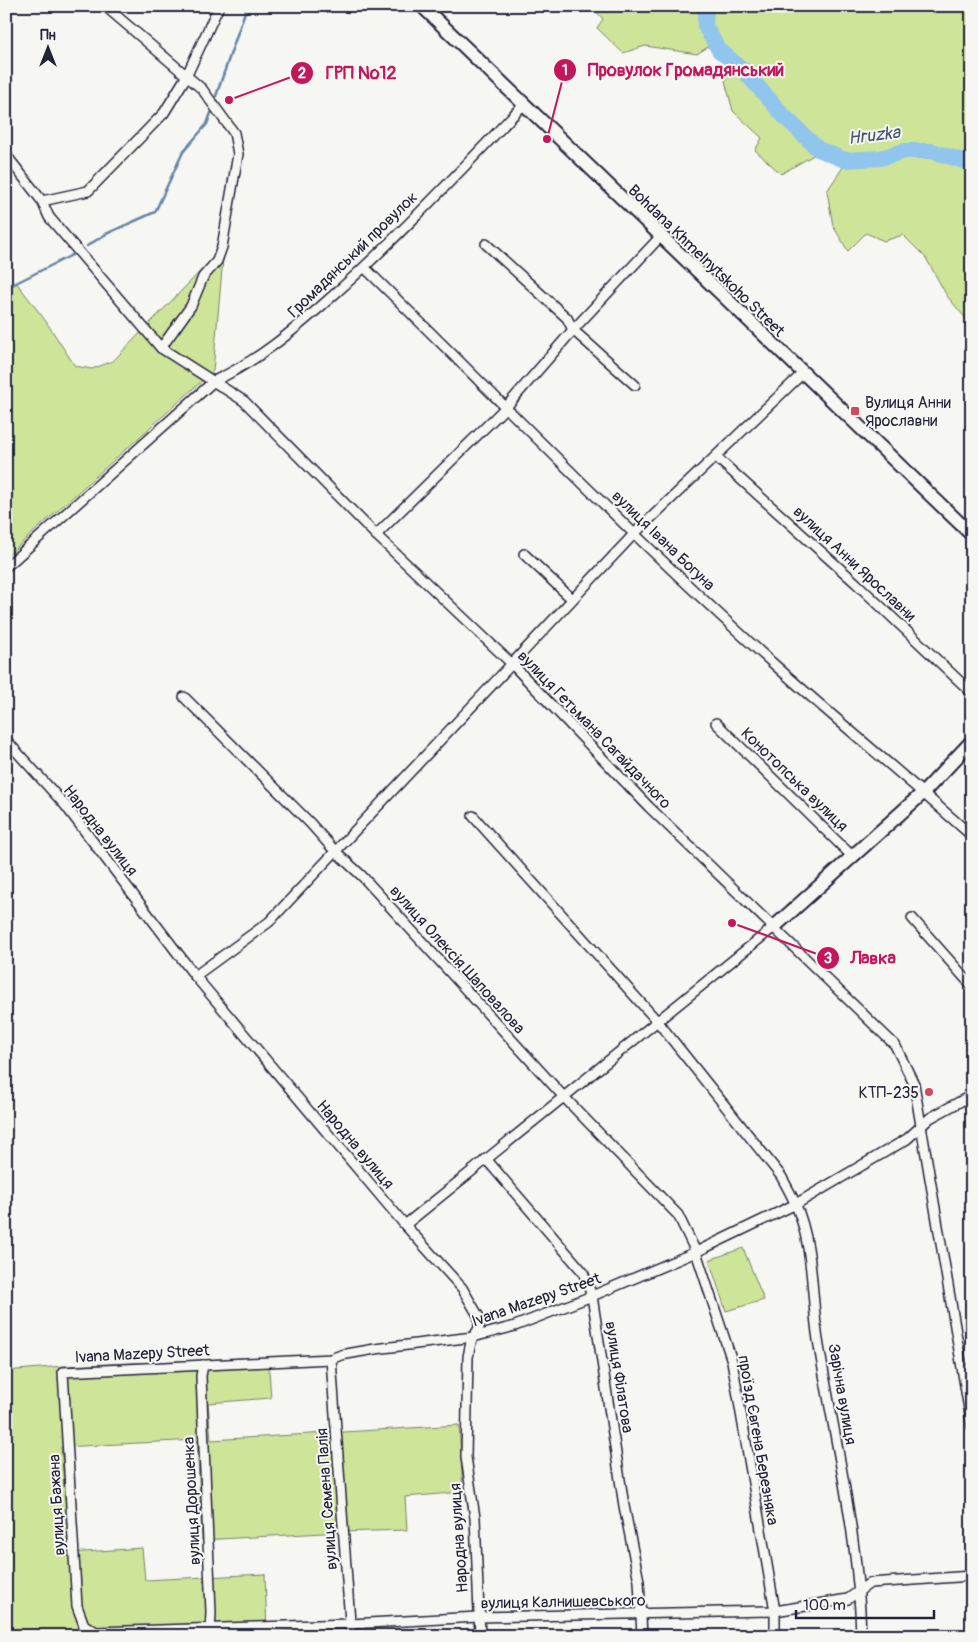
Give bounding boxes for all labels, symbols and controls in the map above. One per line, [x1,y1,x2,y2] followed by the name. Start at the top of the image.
[22,22,72,72] north arrow
[40,27,56,44] text: Пн
[553,54,794,87] callout: Провулок Громадянський
[290,56,406,89] callout: ГРП №12
[588,59,784,82] text: Провулок Громадянський
[562,61,568,80] text: 1
[325,62,397,85] text: ГРП №12
[298,64,306,83] text: 2
[847,121,903,150] water label: Hruzka
[624,180,789,341] street label: Bohdana Khmelnytskoho Street
[283,187,422,322] street label: Громадянський провулок
[865,393,951,431] place label: Вулиця Анни Ярославни
[849,405,861,417] marker: Вулиця Анни Ярославни
[607,486,719,595] street label: вулиця Івана Богуна
[789,502,920,626] street label: вулиця Анни Ярославни
[513,646,676,813] street label: вулиця Гетьмана Сагайдачного
[736,723,852,836] street label: Конотопська вулиця
[58,781,142,880] street label: Народна вулиця
[385,881,529,1038] street label: вулиця Олексія Шаповалова
[815,941,906,974] callout: Лавка
[849,947,896,970] text: Лавка
[824,949,832,968] text: 3
[858,1083,919,1103] place label: КТП-235
[923,1086,935,1098] marker: КТП-235
[312,1096,398,1193] street label: Народна вулиця
[469,1268,604,1331] street label: Ivana Mazepy Street
[600,1320,638,1434] street label: вулиця Філатова
[74,1340,211,1368] street label: Ivana Mazepy Street
[823,1342,861,1446] street label: Зарічна вулиця
[733,1354,783,1527] street label: проїзд Євгена Березняка
[312,1427,342,1571] street label: вулиця Семена Палія
[179,1436,205,1566] street label: вулиця Дорошенка
[44,1454,70,1556] street label: вулиця Бажана
[445,1482,473,1594] street label: Народна вулиця
[796,1587,933,1619] scale bar
[480,1591,646,1613] street label: вулиця Калнишевського
[803,1596,846,1615] text: 100 m

